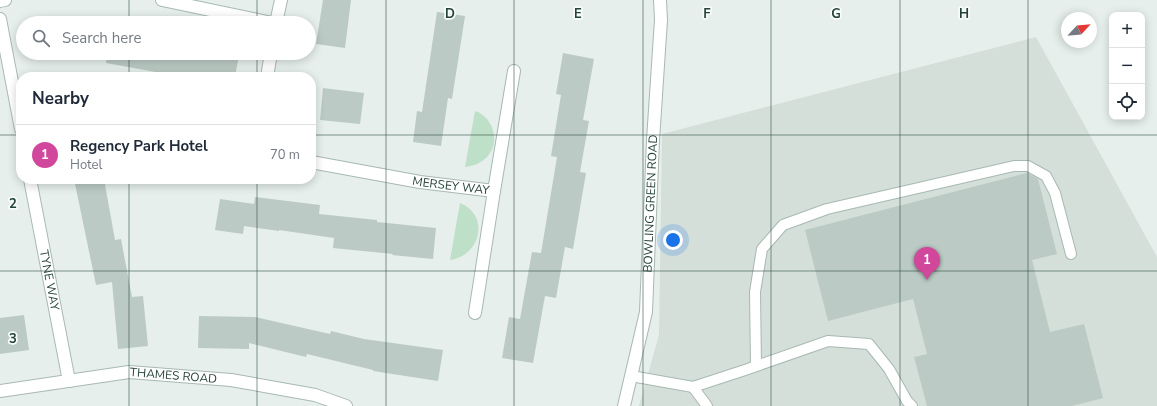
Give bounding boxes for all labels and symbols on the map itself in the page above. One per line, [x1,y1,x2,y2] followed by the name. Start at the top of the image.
[445,5,455,23] text: D
[574,5,582,23] text: E
[703,5,711,23] text: F
[831,5,841,23] text: G
[959,5,969,23] text: H
[1061,12,1097,48] north arrow
[640,134,661,273] street label: BOWLING GREEN ROAD
[411,173,491,198] street label: MERSEY WAY
[9,195,17,213] text: 2
[663,230,683,250] your location
[914,247,940,280] pin: 1
[36,248,63,313] street label: TYNE WAY
[9,330,17,348] text: 3
[129,364,218,387] street label: THAMES ROAD

